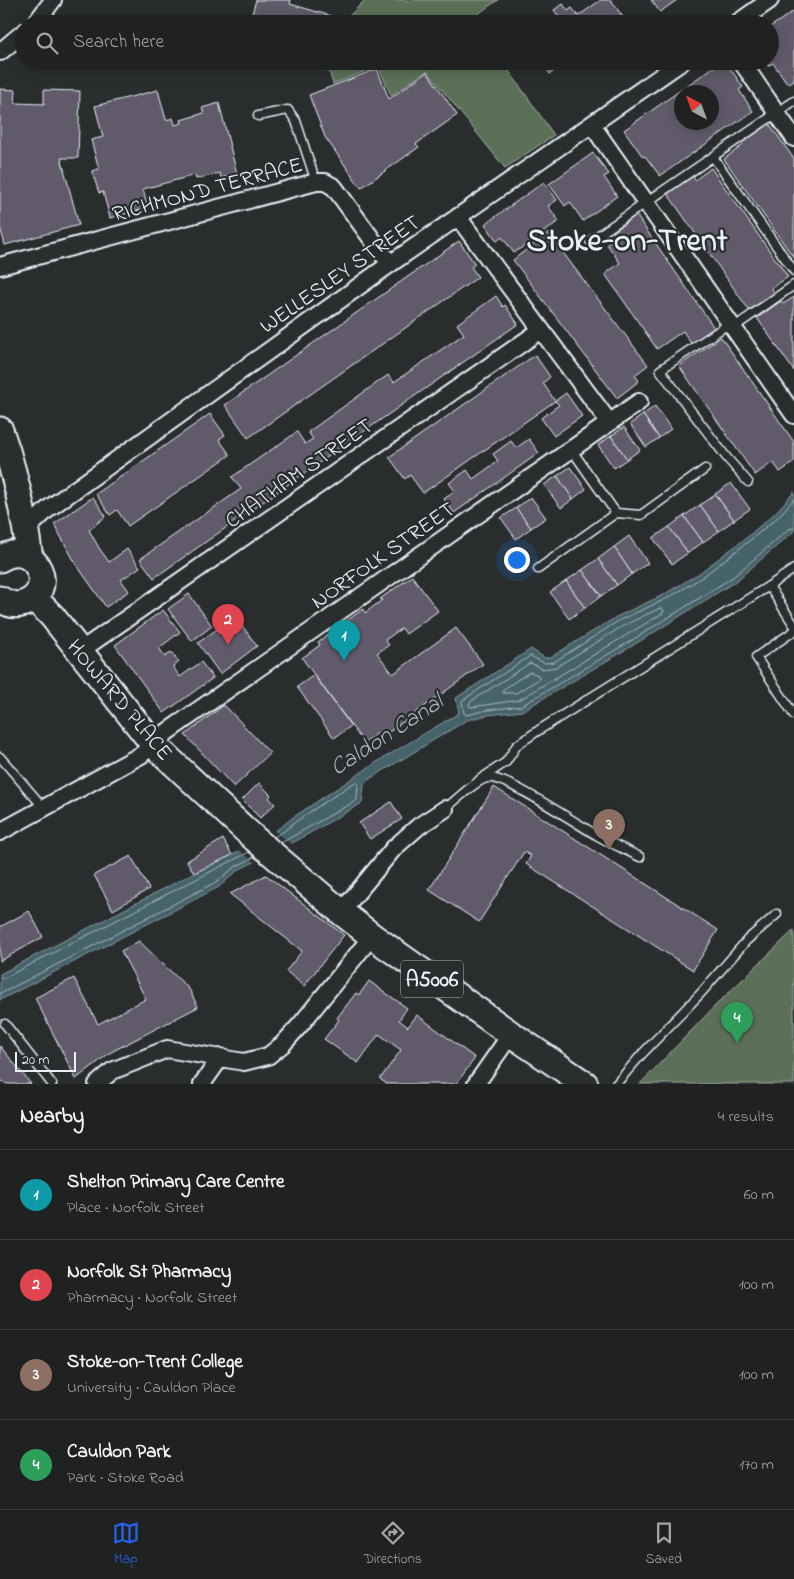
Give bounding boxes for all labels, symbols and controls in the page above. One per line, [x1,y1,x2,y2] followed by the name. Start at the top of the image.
[15,15,779,70] search box
[33,29,61,57] icon: search
[73,29,164,56] text: Search here
[674,85,719,130] north arrow
[109,150,306,232] street label: RICHMOND TERRACE
[254,208,428,343] street label: WELLESLEY STREET
[527,219,728,266] district label: Stoke-on-Trent
[219,411,381,538] street label: CHATHAM STREET
[305,494,463,618] street label: NORFOLK STREET
[504,547,530,573] your location
[212,604,244,645] pin: 2
[328,620,360,661] pin: 1
[58,633,179,769] street label: HOWARD PLACE
[324,685,453,786] water label: Caldon Canal
[593,809,625,850] pin: 3
[401,961,463,998] road number: A5006
[721,1002,753,1043] pin: 4
[15,1049,76,1072] scale bar
[22,1050,49,1071] text: 20 m
[20,1102,84,1132] text: Nearby
[718,1105,774,1129] text: 4 results
[67,1169,285,1196] text: Shelton Primary Care Centre
[33,1183,39,1207] text: 1
[744,1183,774,1207] text: 60 m
[67,1196,205,1220] text: Place · Norfolk Street
[67,1259,231,1286] text: Norfolk St Pharmacy
[32,1273,40,1297] text: 2
[739,1273,774,1297] text: 100 m
[67,1286,237,1310] text: Pharmacy · Norfolk Street
[67,1349,243,1376] text: Stoke-on-Trent College
[33,1363,39,1387] text: 3
[739,1363,774,1387] text: 100 m
[67,1376,236,1400] text: University · Cauldon Place
[67,1439,171,1466] text: Cauldon Park
[33,1453,39,1477] text: 4
[739,1453,774,1477] text: 170 m
[67,1466,184,1490] text: Park · Stoke Road
[112,1519,140,1570] tab: Map
[364,1519,422,1570] tab: Directions
[646,1519,682,1570] tab: Saved

